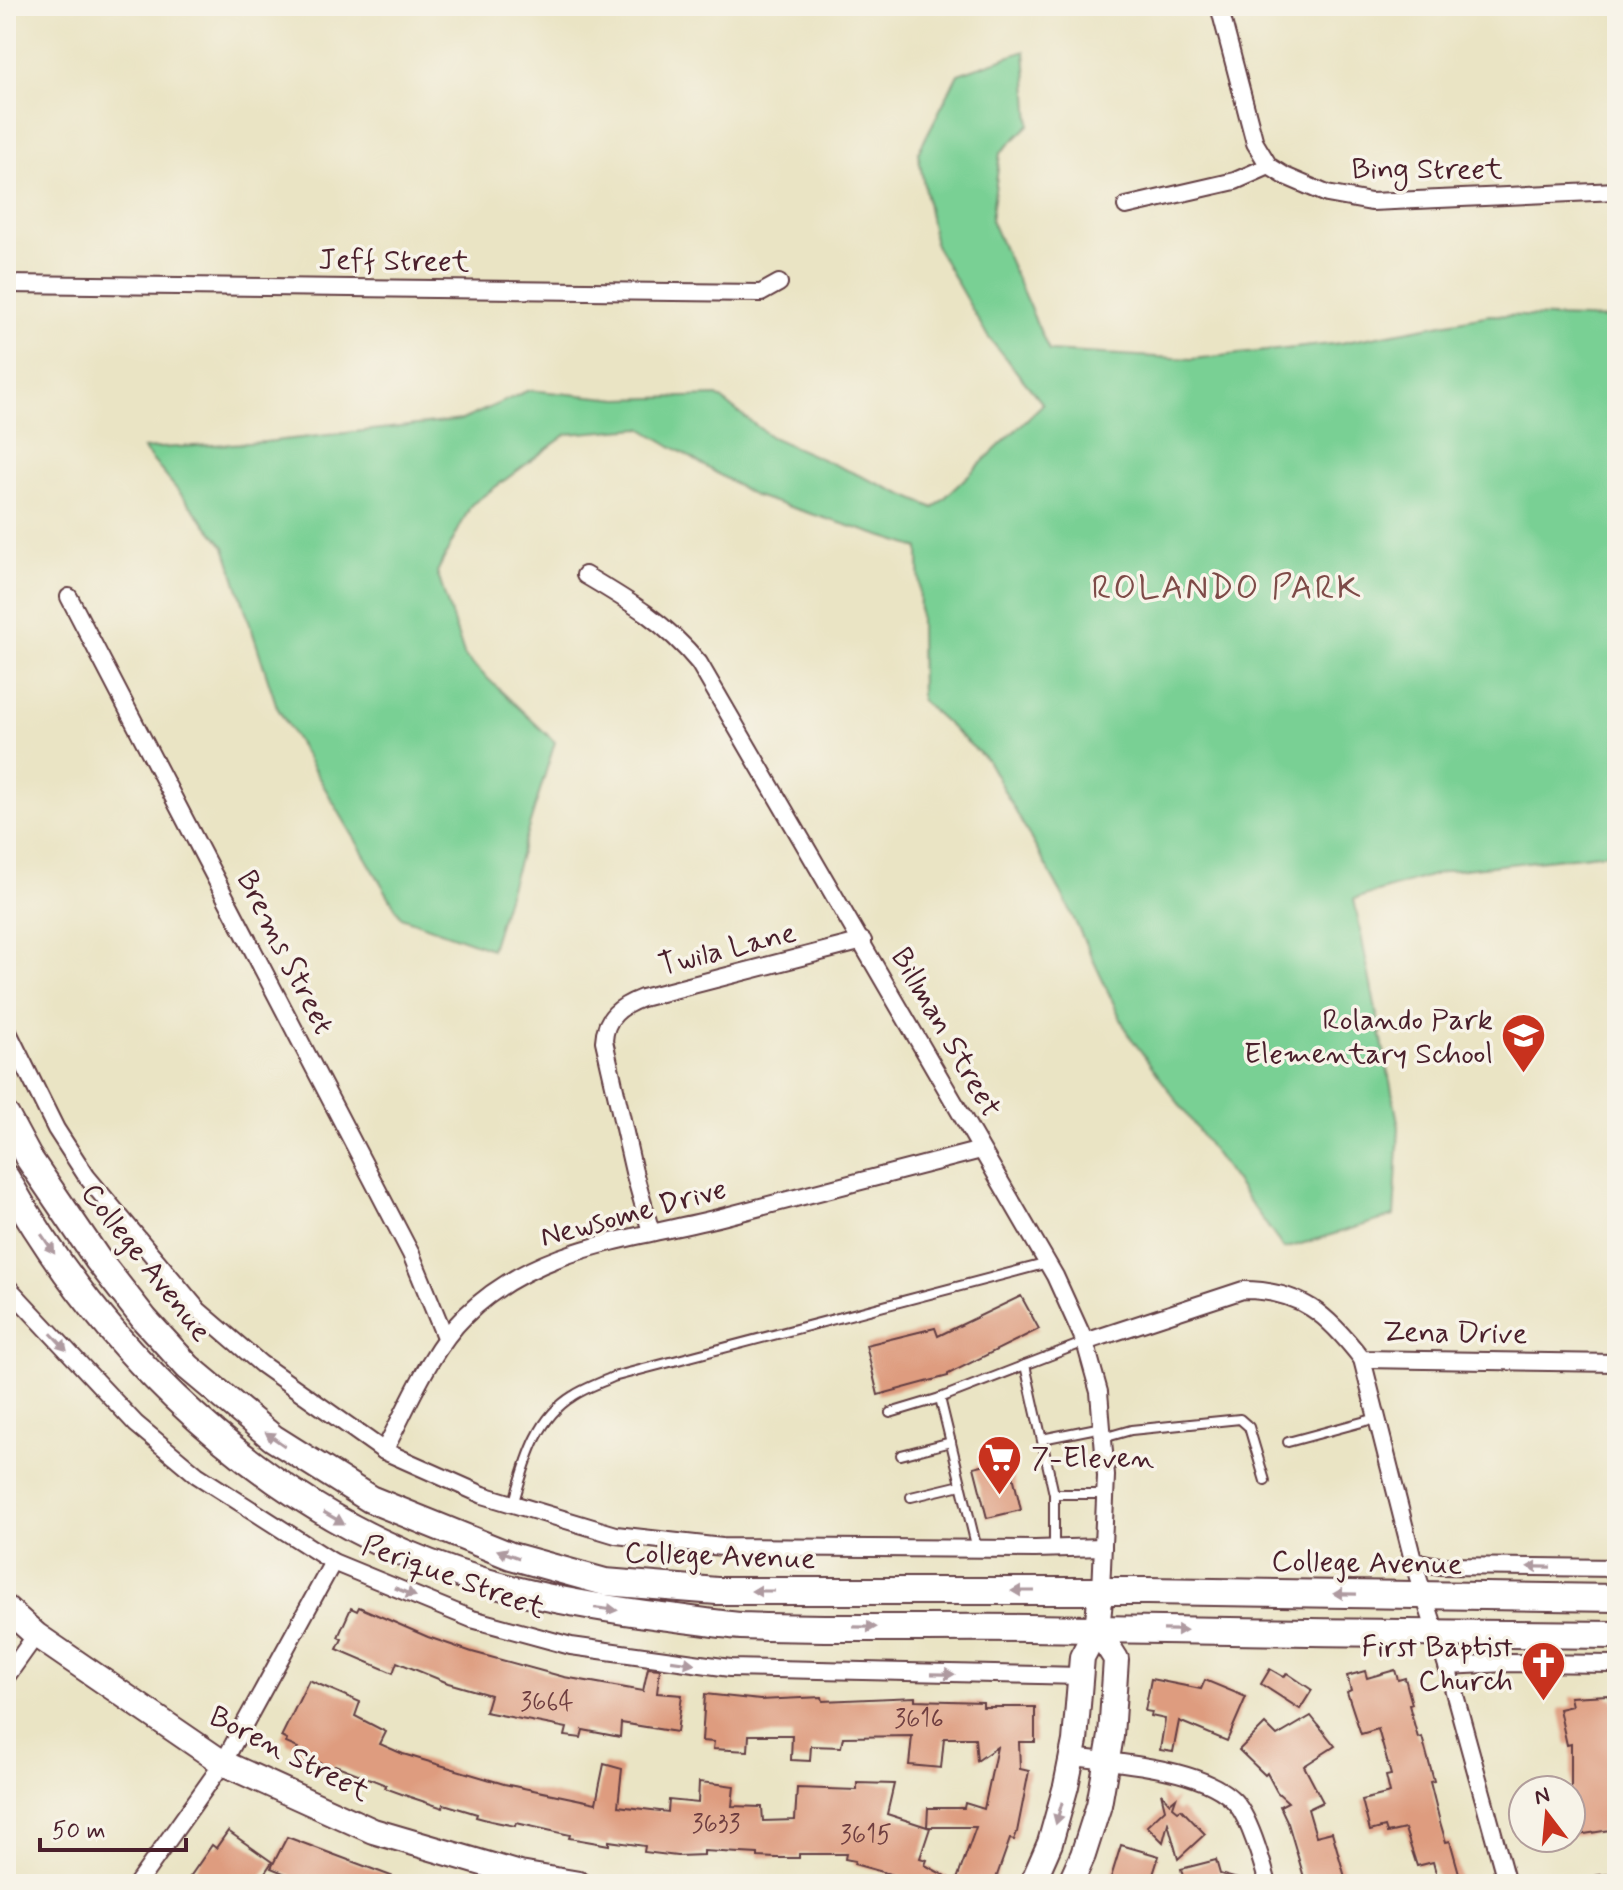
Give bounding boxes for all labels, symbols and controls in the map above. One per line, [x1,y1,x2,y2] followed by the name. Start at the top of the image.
[1351,150,1503,191] street label: Bing Street
[318,241,470,282] street label: Jeff Street
[1091,566,1363,611] district label: ROLANDO PARK
[227,864,343,1041] street label: Brems Street
[654,914,800,985] street label: Twila Lane
[881,941,1010,1125] street label: Billman Street
[1244,1001,1493,1074] place label: Rolando Park Elementary School
[1500,1012,1548,1075] school or university icon: Rolando Park Elementary School
[536,1170,731,1257] street label: Newsome Drive
[72,1176,220,1350] street label: College Avenue
[40,1233,54,1255] one-way arrow
[1382,1313,1528,1354] street label: Zena Drive
[50,1332,68,1351] one-way arrow
[265,1432,286,1447] one-way arrow
[976,1433,1024,1496] supermarket icon: 7-Eleven
[1031,1439,1155,1478] place label: 7-Eleven
[323,1510,346,1524] one-way arrow
[357,1526,551,1629] street label: Perique Street
[624,1534,816,1579] street label: College Avenue
[1271,1542,1463,1585] street label: College Avenue
[495,1547,519,1560] one-way arrow
[1526,1561,1551,1573] one-way arrow
[750,1585,775,1597] one-way arrow
[1010,1585,1035,1597] one-way arrow
[394,1586,418,1599] one-way arrow
[1332,1587,1357,1600] one-way arrow
[594,1603,619,1616] one-way arrow
[853,1621,878,1633] one-way arrow
[1163,1624,1188,1637] one-way arrow
[1362,1628,1513,1701] place label: First Baptist Church
[1520,1639,1568,1702] church icon: First Baptist Church
[671,1656,696,1669] one-way arrow
[931,1667,956,1680] one-way arrow
[520,1686,574,1720] house number: 3664
[202,1697,377,1812] street label: Boren Street
[894,1703,944,1737] house number: 3616
[1507,1774,1587,1854] north arrow
[1531,1781,1553,1812] text: N
[40,1802,186,1852] scale bar
[1052,1802,1065,1826] one-way arrow
[692,1808,740,1842] house number: 3633
[52,1816,106,1847] text: 50 m
[840,1819,892,1853] house number: 3615

